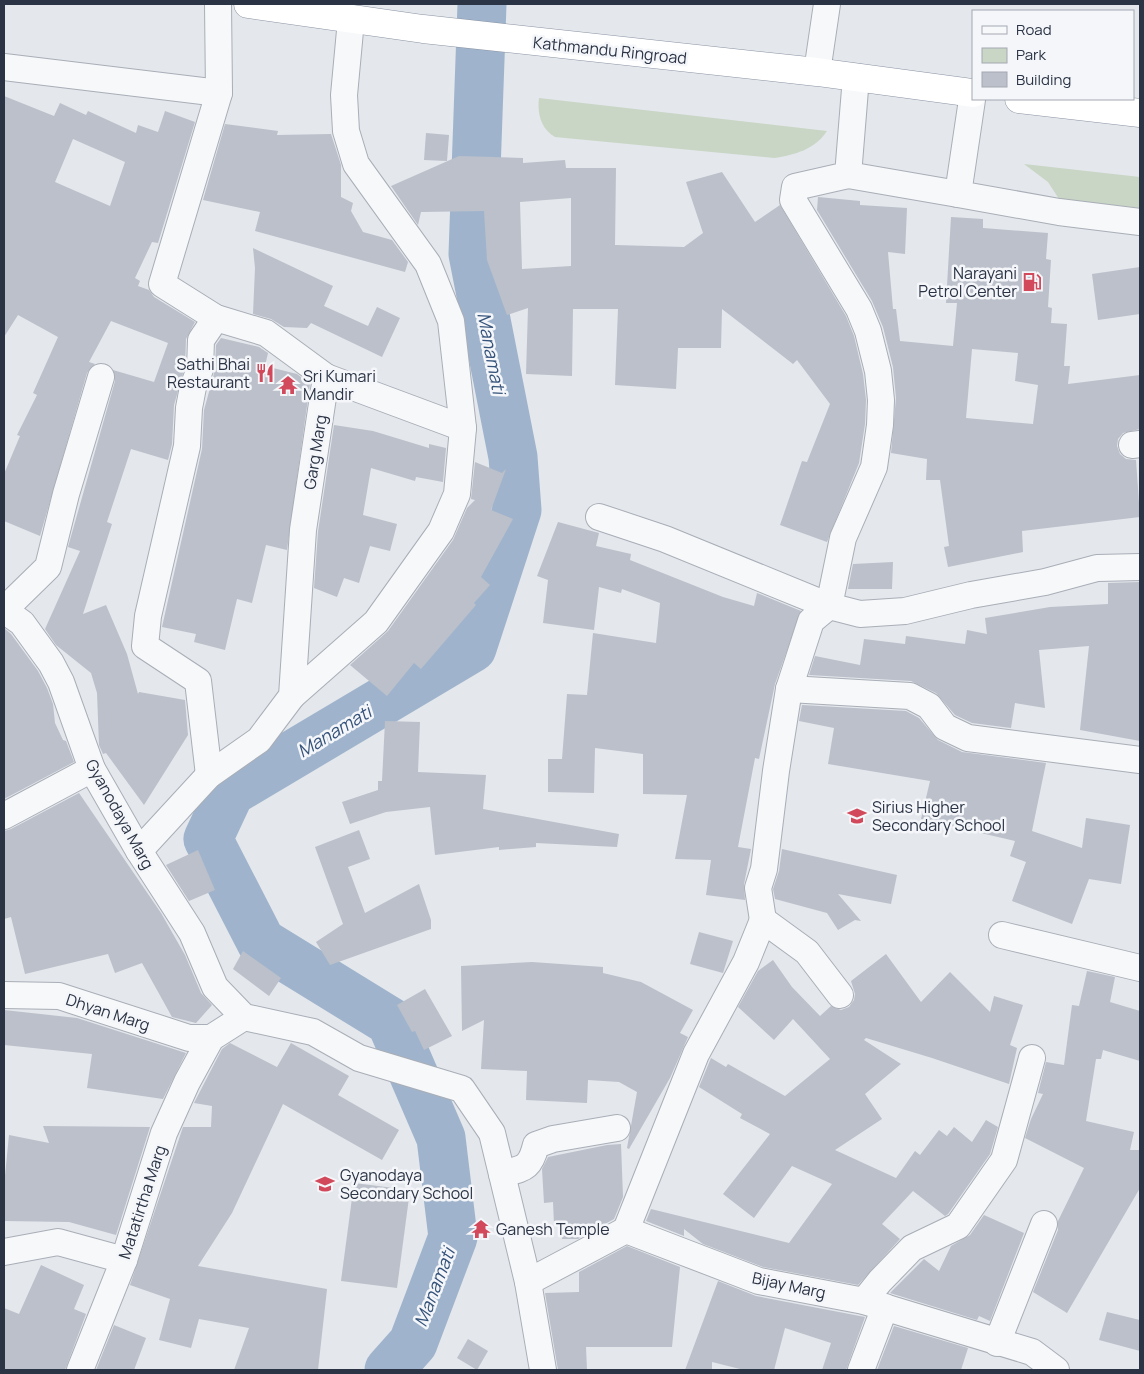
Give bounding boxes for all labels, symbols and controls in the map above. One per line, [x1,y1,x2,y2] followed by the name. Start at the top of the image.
[972,10,1134,100] legend
[1016,19,1052,40] text: Road
[532,31,688,69] street label: Kathmandu Ringroad
[1016,44,1046,65] text: Park
[1016,69,1071,90] text: Building
[918,262,1017,302] place label: Narayani Petrol Center
[1021,271,1043,293] fuel station icon: Narayani Petrol Center
[472,310,512,399] water label: Manamati
[167,353,250,393] place label: Sathi Bhai Restaurant
[254,362,276,384] restaurant icon: Sathi Bhai Restaurant
[303,365,376,405] place label: Sri Kumari Mandir
[277,374,299,396] temple icon: Sri Kumari Mandir
[298,413,332,491] street label: Garg Marg
[292,698,378,763] water label: Manamati
[81,755,159,873] street label: Gyanodaya Marg
[872,796,1005,836] place label: Sirius Higher Secondary School
[846,805,868,827] school or university icon: Sirius Higher Secondary School
[63,988,153,1036] street label: Dhyan Marg
[113,1142,171,1262] street label: Matatirtha Marg
[340,1164,473,1204] place label: Gyanodaya Secondary School
[314,1173,336,1195] school or university icon: Gyanodaya Secondary School
[470,1218,492,1240] temple icon: Ganesh Temple
[496,1218,610,1240] place label: Ganesh Temple
[408,1242,461,1330] water label: Manamati
[750,1266,828,1304] street label: Bijay Marg

